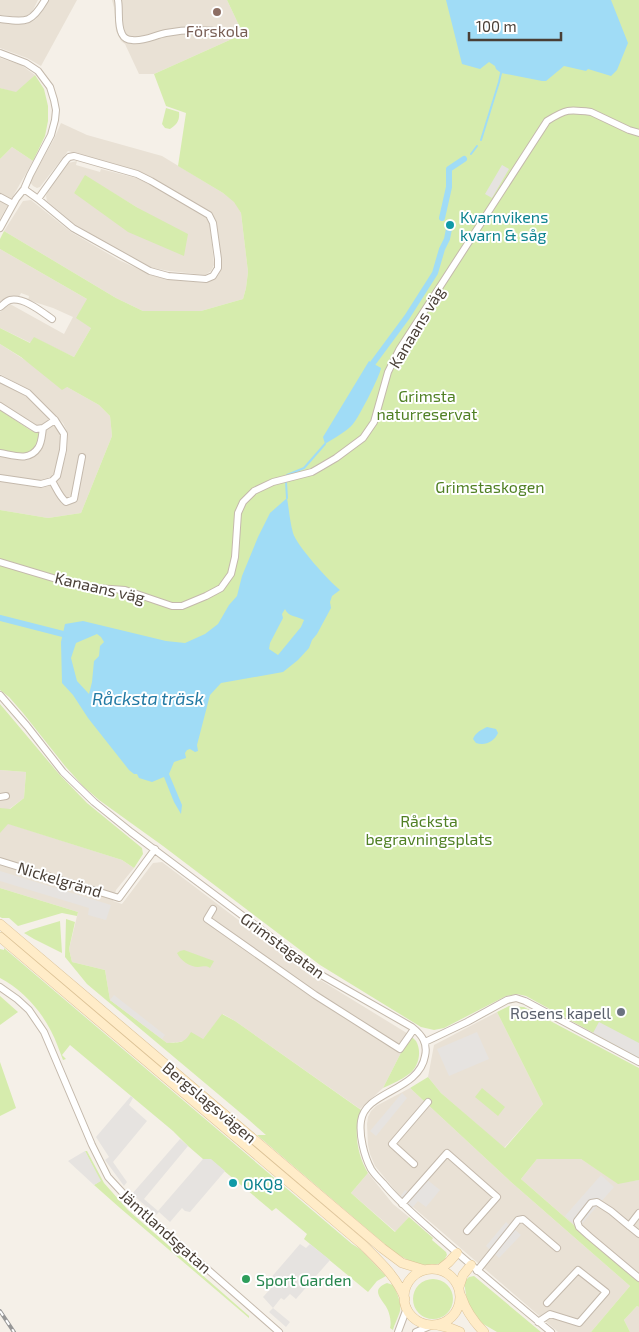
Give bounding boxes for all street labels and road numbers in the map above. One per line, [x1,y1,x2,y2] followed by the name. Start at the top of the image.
[384,283,448,371] street label: Kanaans väg
[53,567,147,607] street label: Kanaans väg
[16,857,104,901] street label: Nickelgränd
[237,908,329,982] street label: Grimstagatan
[159,1057,261,1147] street label: Bergslagsvägen
[116,1185,216,1277] street label: Jämtlandsgatan

